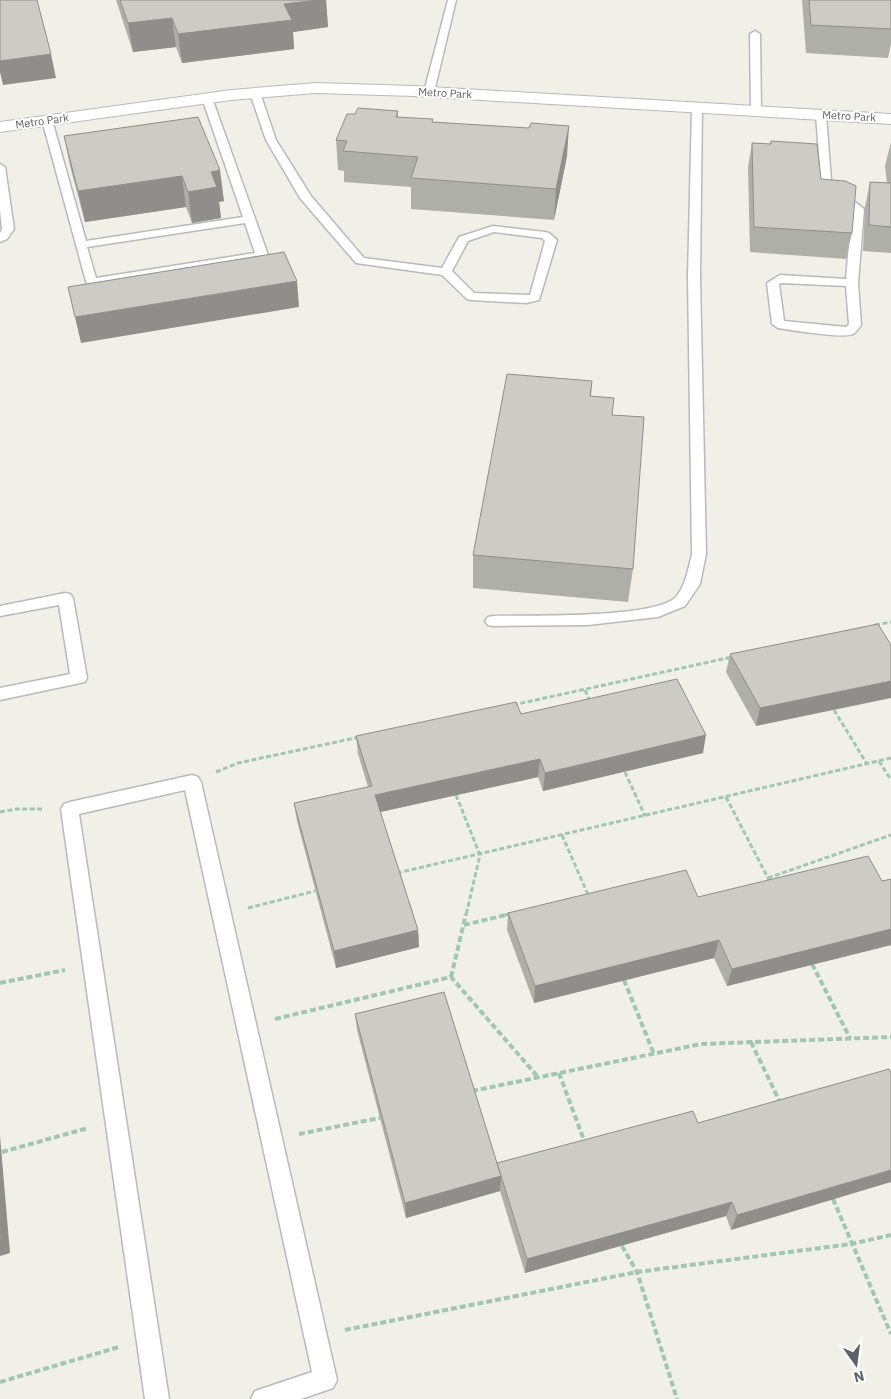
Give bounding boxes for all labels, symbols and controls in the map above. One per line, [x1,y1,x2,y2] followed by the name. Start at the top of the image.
[418,85,472,101] street label: Metro Park
[822,108,876,124] street label: Metro Park
[14,110,70,132] street label: Metro Park
[831,1339,881,1389] north arrow
[852,1367,866,1387] text: N

